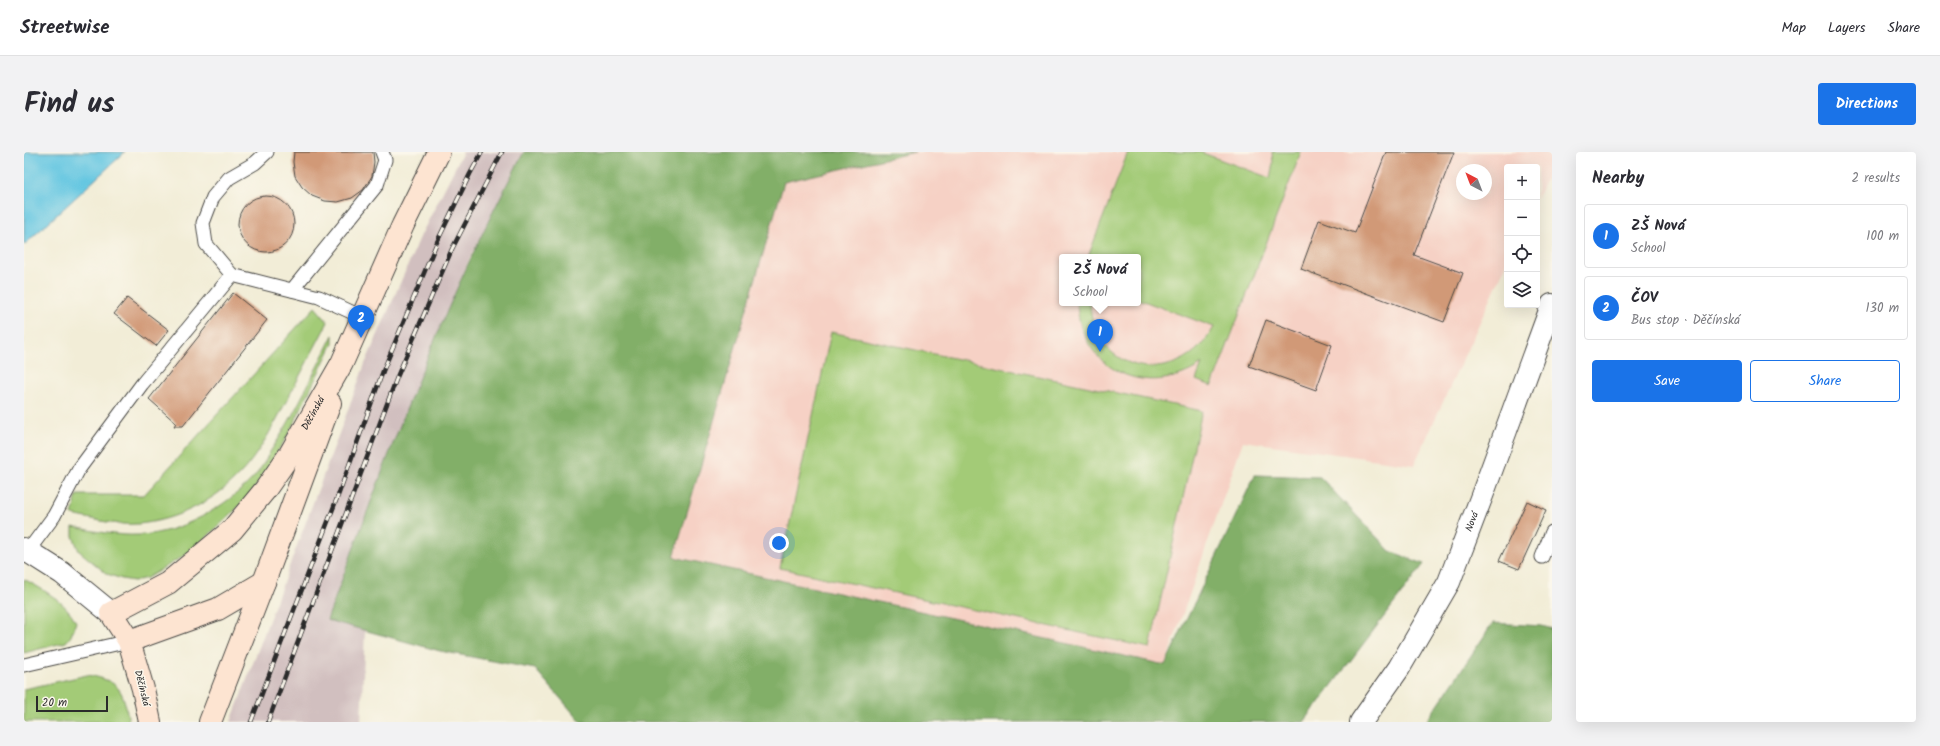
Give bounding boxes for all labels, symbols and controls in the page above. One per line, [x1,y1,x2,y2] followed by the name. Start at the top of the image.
[20,13,110,43] text: Streetwise
[1782,17,1806,39] text: Map
[1828,17,1866,39] text: Layers
[1888,17,1920,39] text: Share
[24,82,115,127] text: Find us
[1818,83,1916,125] button: Directions
[1456,164,1492,200] north arrow
[1504,164,1540,308] map controls
[1504,164,1540,200] button: +
[1592,165,1644,192] text: Nearby
[1852,168,1900,189] text: 2 results
[1504,200,1540,236] button: −
[1631,214,1685,238] text: ZŠ Nová
[1604,226,1608,247] text: 1
[1866,226,1899,247] text: 100 m
[1504,236,1540,272] button: locate
[1631,238,1666,259] text: School
[1059,254,1141,306] popup
[1073,258,1127,282] text: ZŠ Nová
[1504,272,1540,308] button: layers
[1073,282,1108,303] text: School
[1631,286,1658,310] text: ČOV
[1602,298,1610,319] text: 2
[1865,298,1899,319] text: 130 m
[348,305,374,338] pin: 2
[1631,310,1740,331] text: Bus stop · Děčínská
[1087,319,1113,352] pin: 1
[1592,360,1742,402] button: Save
[1750,360,1900,402] button: Share
[297,392,330,433] street label: Děčínská
[1461,508,1484,534] street label: Nová
[769,533,789,553] your location
[130,668,155,709] street label: Děčínská
[36,694,108,713] scale bar
[42,694,67,712] text: 20 m

